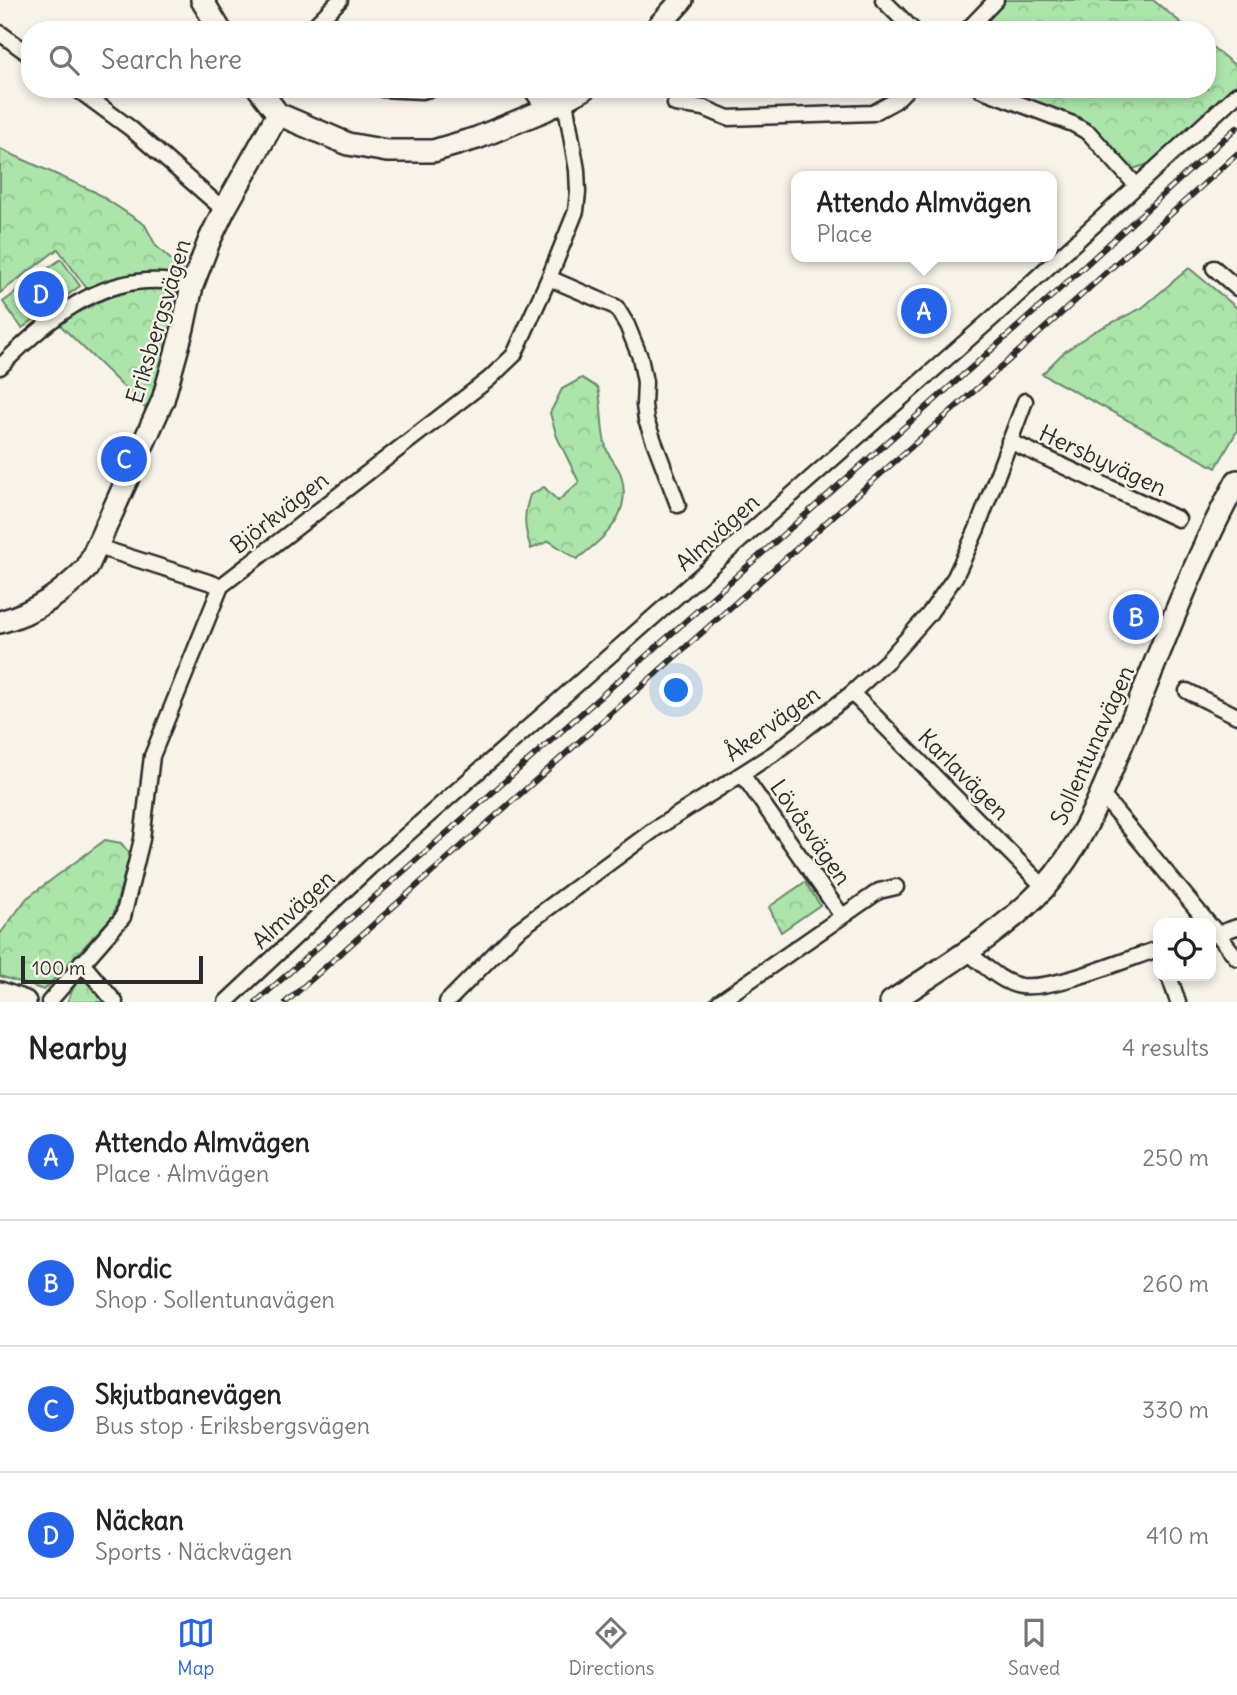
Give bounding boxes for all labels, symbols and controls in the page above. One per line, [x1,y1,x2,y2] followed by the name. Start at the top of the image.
[21,21,1216,98] search box
[45,41,83,79] icon: search
[101,43,242,76] text: Search here
[791,171,1057,262] popup
[817,186,1031,219] text: Attendo Almvägen
[817,219,872,248] text: Place
[119,235,197,407] street label: Eriksbergsvägen
[18,268,64,320] pin: D
[901,285,947,337] pin: A
[1035,418,1171,502] street label: Hersbyvägen
[101,433,147,485] pin: C
[224,465,334,559] street label: Björkvägen
[669,487,765,577] street label: Almvägen
[1113,591,1159,643] pin: B
[1044,661,1140,829] street label: Sollentunavägen
[659,673,693,707] your location
[719,679,825,767] street label: Åkervägen
[912,722,1016,826] street label: Karlavägen
[764,774,858,890] street label: Lövåsvägen
[246,863,340,955] street label: Almvägen
[1153,918,1216,981] map controls
[1153,918,1216,981] button: locate
[21,953,203,985] scale bar
[32,956,86,980] text: 100 m
[28,1029,128,1067] text: Nearby
[1122,1033,1209,1062] text: 4 results
[95,1126,310,1159] text: Attendo Almvägen
[44,1143,58,1172] text: A
[1142,1143,1209,1172] text: 250 m
[95,1159,269,1188] text: Place · Almvägen
[95,1252,172,1285] text: Nordic
[43,1269,59,1298] text: B
[1142,1269,1209,1298] text: 260 m
[95,1285,335,1314] text: Shop · Sollentunavägen
[95,1378,282,1411] text: Skjutbanevägen
[43,1395,59,1424] text: C
[1142,1395,1209,1424] text: 330 m
[95,1411,370,1440] text: Bus stop · Eriksbergsvägen
[95,1504,184,1537] text: Näckan
[43,1521,59,1550] text: D
[1146,1521,1209,1550] text: 410 m
[95,1537,292,1566] text: Sports · Näckvägen
[177,1614,215,1680] tab: Map
[569,1614,654,1680] tab: Directions
[1008,1614,1060,1680] tab: Saved

